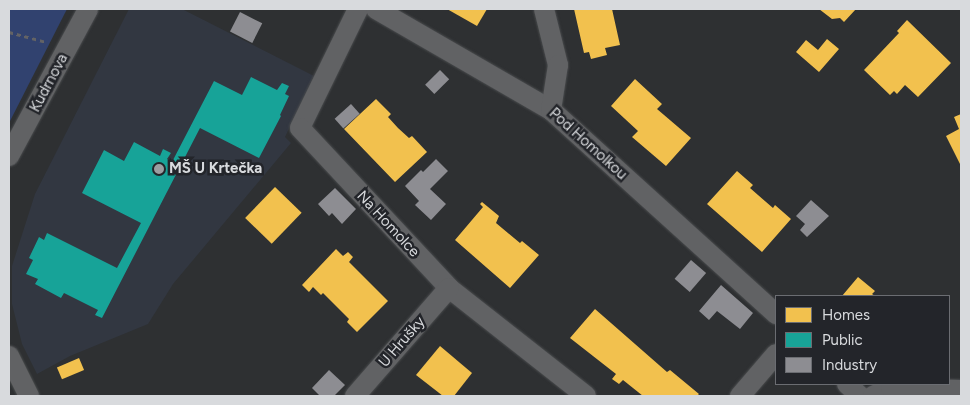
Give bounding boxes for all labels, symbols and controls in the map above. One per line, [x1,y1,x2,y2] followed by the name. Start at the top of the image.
[26,51,72,115] street label: Kudrnova
[545,104,631,184] street label: Pod Homolkou
[169,160,262,178] place label: MŠ U Krtečka
[153,163,165,175] marker: MŠ U Krtečka
[353,187,423,261] street label: Na Homolce
[775,295,950,385] legend
[822,306,870,324] text: Homes
[375,313,429,371] street label: U Hrušky
[822,331,863,349] text: Public
[822,356,877,374] text: Industry

